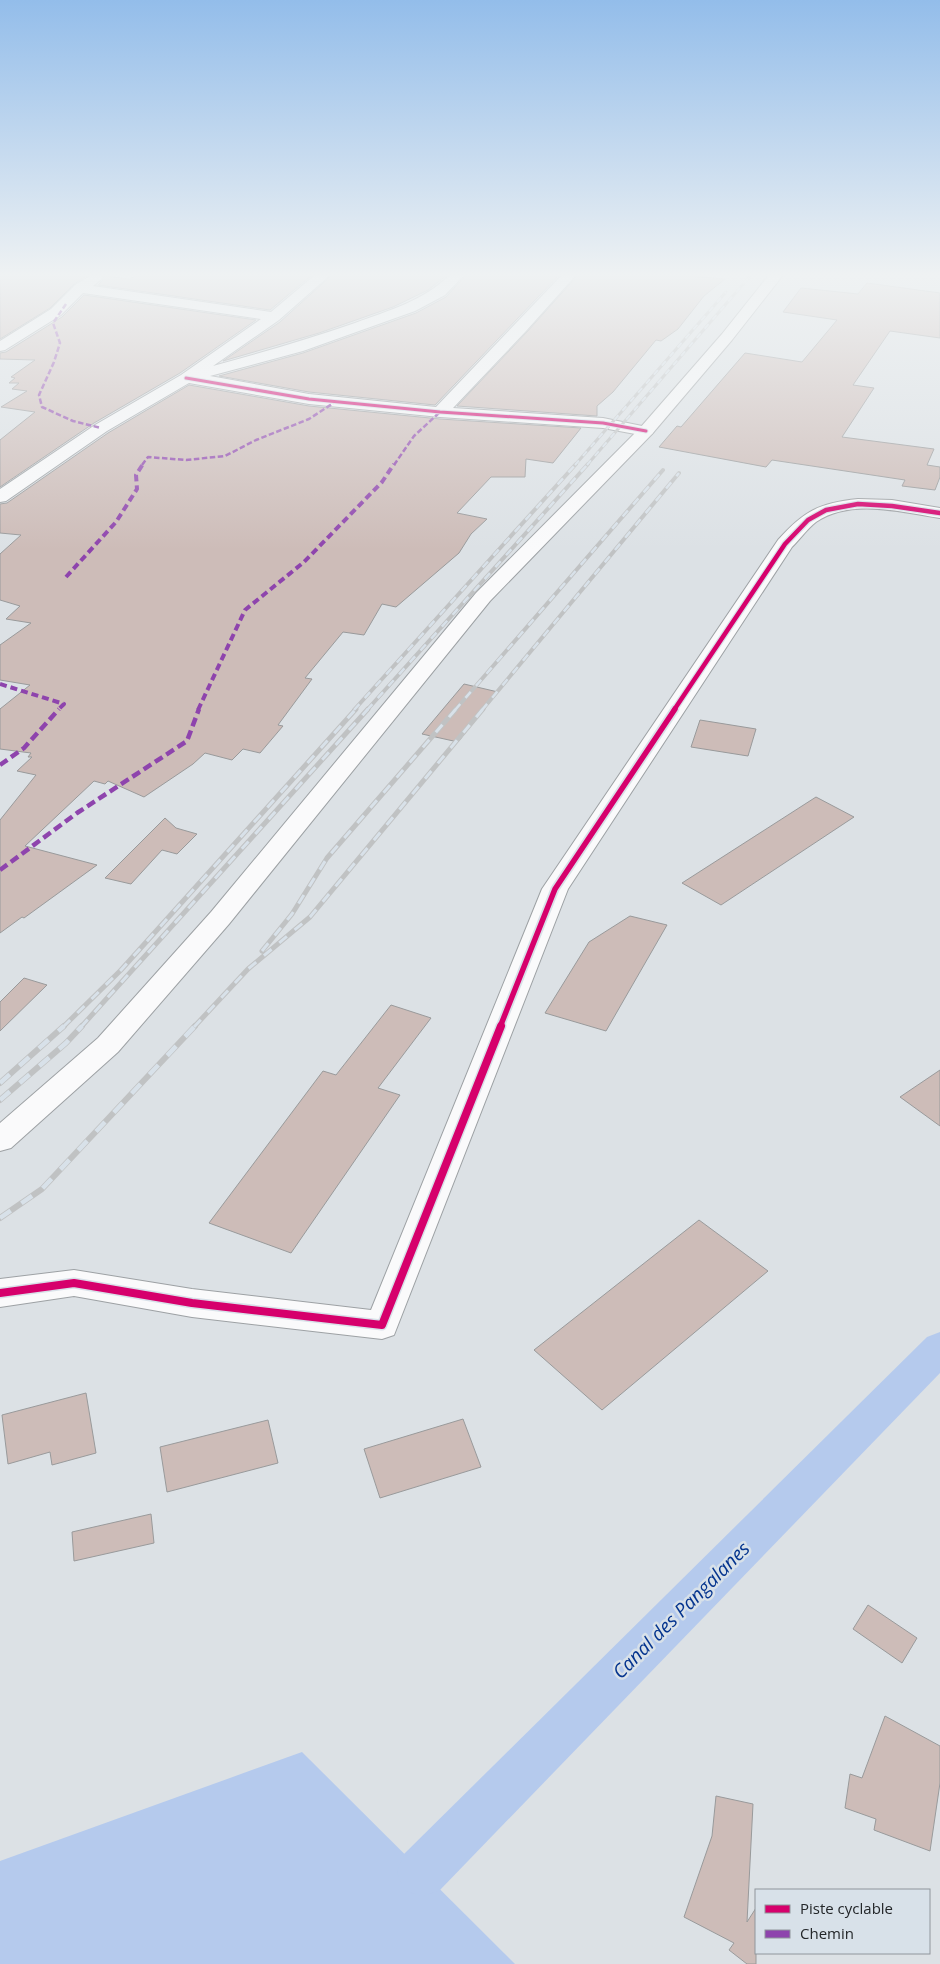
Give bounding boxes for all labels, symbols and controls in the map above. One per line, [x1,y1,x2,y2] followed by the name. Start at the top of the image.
[607,1536,755,1684] water label: Canal des Pangalanes
[755,1889,930,1954] legend
[800,1898,893,1918] text: Piste cyclable
[800,1923,854,1943] text: Chemin

